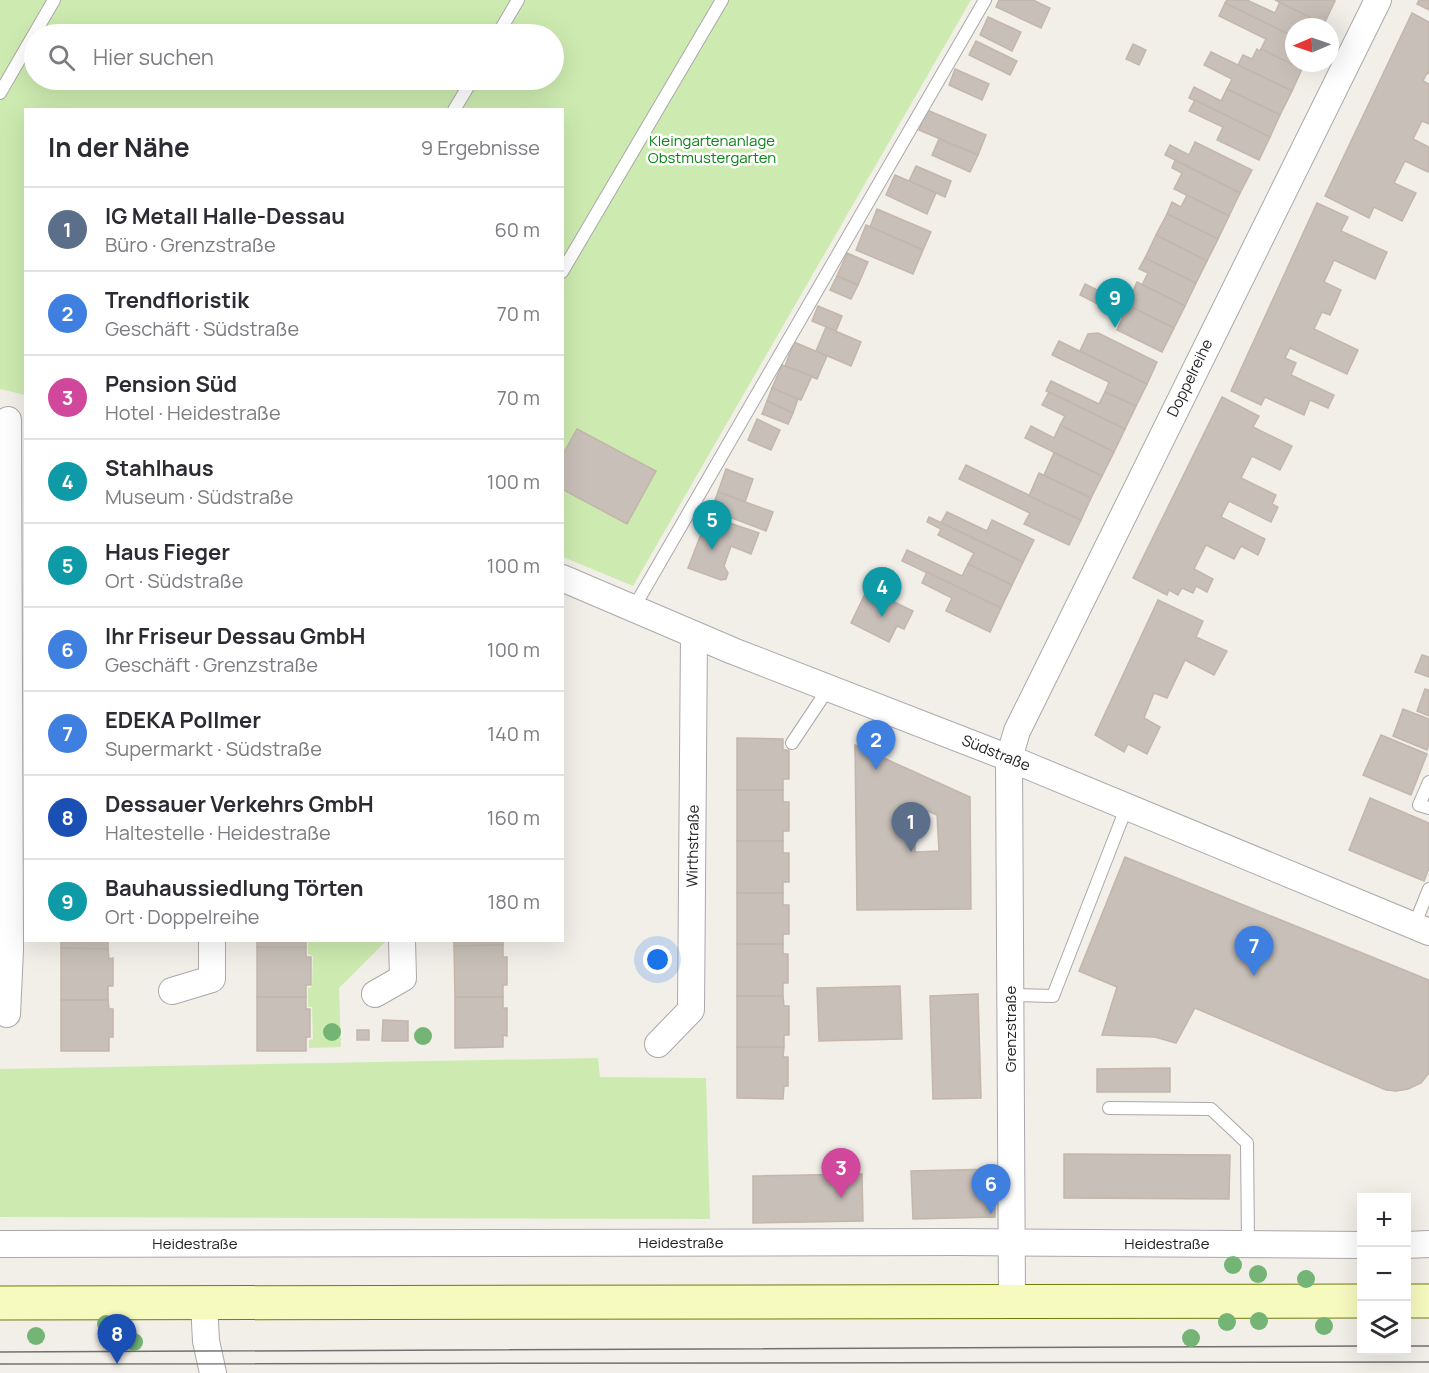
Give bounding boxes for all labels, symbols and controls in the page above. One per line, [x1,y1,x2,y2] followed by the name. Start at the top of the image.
[1285,18,1339,72] north arrow
[24,24,564,90] search box
[45,41,78,74] icon: search
[93,42,214,72] text: Hier suchen
[48,129,190,165] text: In der Nähe
[648,130,776,168] park label: Kleingartenanlage Obstmustergarten
[421,134,540,161] text: 9 Ergebnisse
[105,201,345,231] text: IG Metall Halle-Dessau
[63,216,72,243] text: 1
[494,216,540,243] text: 60 m
[105,231,276,258] text: Büro · Grenzstraße
[1096,278,1134,328] pin: 9
[105,285,249,315] text: Trendfloristik
[62,300,73,327] text: 2
[497,300,540,327] text: 70 m
[105,315,299,342] text: Geschäft · Südstraße
[1162,335,1218,420] street label: Doppelreihe
[105,369,237,399] text: Pension Süd
[62,384,73,411] text: 3
[497,384,540,411] text: 70 m
[105,399,281,426] text: Hotel · Heidestraße
[105,453,214,483] text: Stahlhaus
[61,468,74,495] text: 4
[487,468,540,495] text: 100 m
[105,483,293,510] text: Museum · Südstraße
[692,500,732,550] pin: 5
[105,537,230,567] text: Haus Fieger
[62,552,73,579] text: 5
[487,552,540,579] text: 100 m
[105,567,243,594] text: Ort · Südstraße
[862,568,902,617] pin: 4
[105,621,365,651] text: Ihr Friseur Dessau GmbH
[61,636,74,663] text: 6
[487,636,540,663] text: 100 m
[105,651,318,678] text: Geschäft · Grenzstraße
[105,705,261,735] text: EDEKA Pollmer
[62,720,73,747] text: 7
[487,720,540,747] text: 140 m
[856,720,896,770] pin: 2
[959,729,1034,776] street label: Südstraße
[105,735,322,762] text: Supermarkt · Südstraße
[105,789,374,819] text: Dessauer Verkehrs GmbH
[892,802,930,852] pin: 1
[61,804,74,831] text: 8
[487,804,540,831] text: 160 m
[681,804,704,887] street label: Wirthstraße
[105,819,331,846] text: Haltestelle · Heidestraße
[105,873,364,903] text: Bauhaussiedlung Törten
[61,888,74,915] text: 9
[487,888,540,915] text: 180 m
[105,903,259,930] text: Ort · Doppelreihe
[1234,926,1274,976] pin: 7
[643,945,672,974] your location
[1000,986,1021,1072] street label: Grenzstraße
[822,1148,860,1198] pin: 3
[972,1164,1010,1214] pin: 6
[1357,1193,1411,1355] map controls
[1357,1193,1411,1247] button: +
[638,1232,724,1253] street label: Heidestraße
[152,1233,238,1254] street label: Heidestraße
[1124,1233,1210,1254] street label: Heidestraße
[1357,1247,1411,1301] button: −
[1357,1301,1411,1355] button: layers
[98,1314,136,1364] pin: 8

